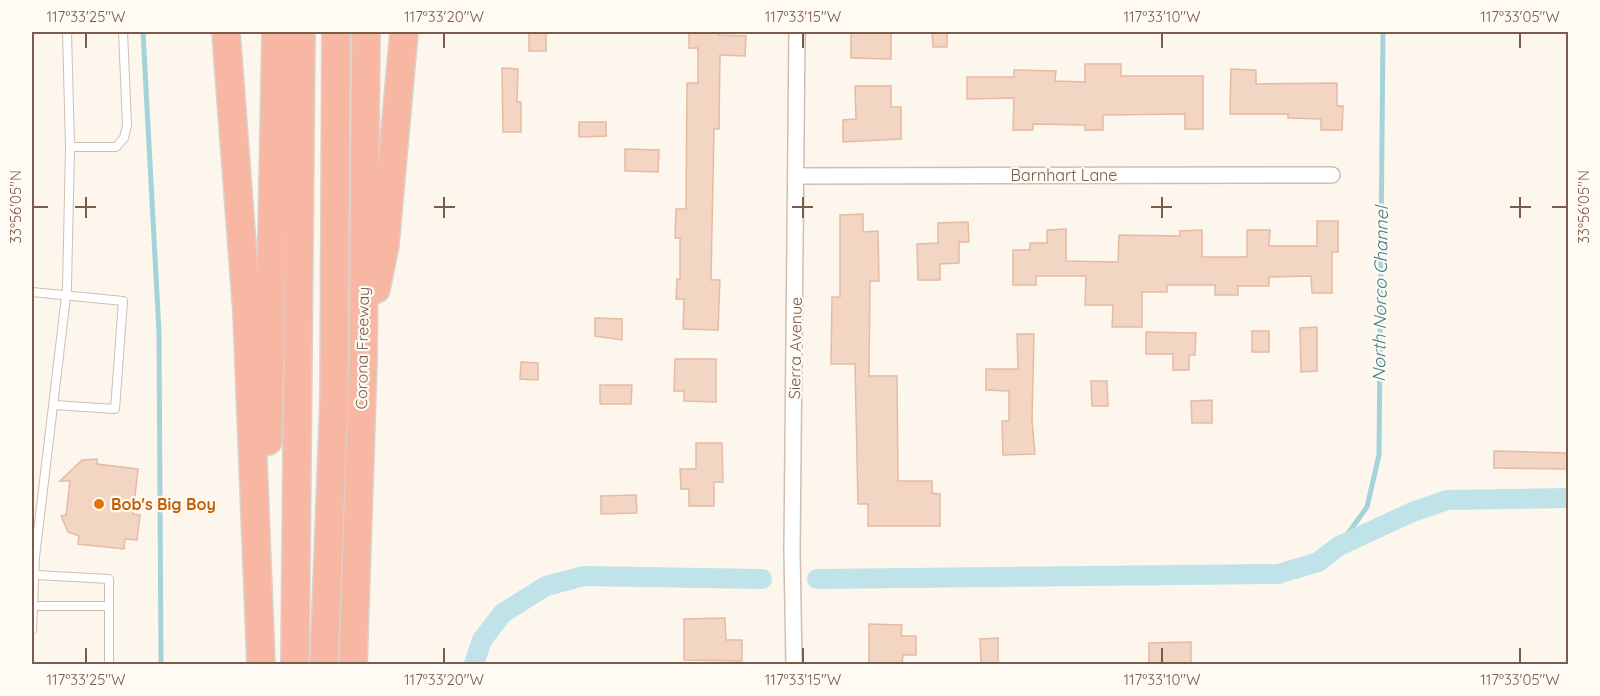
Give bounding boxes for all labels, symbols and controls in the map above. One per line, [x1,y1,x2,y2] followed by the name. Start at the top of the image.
[46,7,126,26] text: 117°33'25"W
[404,7,484,26] text: 117°33'20"W
[765,7,842,26] text: 117°33'15"W
[1123,7,1201,26] text: 117°33'10"W
[1480,7,1560,26] text: 117°33'05"W
[1011,165,1117,185] street label: Barnhart Lane
[6,170,25,244] text: 33°56'05"N
[1574,170,1593,244] text: 33°56'05"N
[1367,204,1393,382] water label: North Norco Channel
[351,287,373,409] street label: Corona Freeway
[784,297,806,399] street label: Sierra Avenue
[111,494,216,514] place label: Bob's Big Boy
[92,497,106,511] marker: Bob's Big Boy
[46,670,126,689] text: 117°33'25"W
[404,670,484,689] text: 117°33'20"W
[765,670,842,689] text: 117°33'15"W
[1123,670,1201,689] text: 117°33'10"W
[1480,670,1560,689] text: 117°33'05"W

